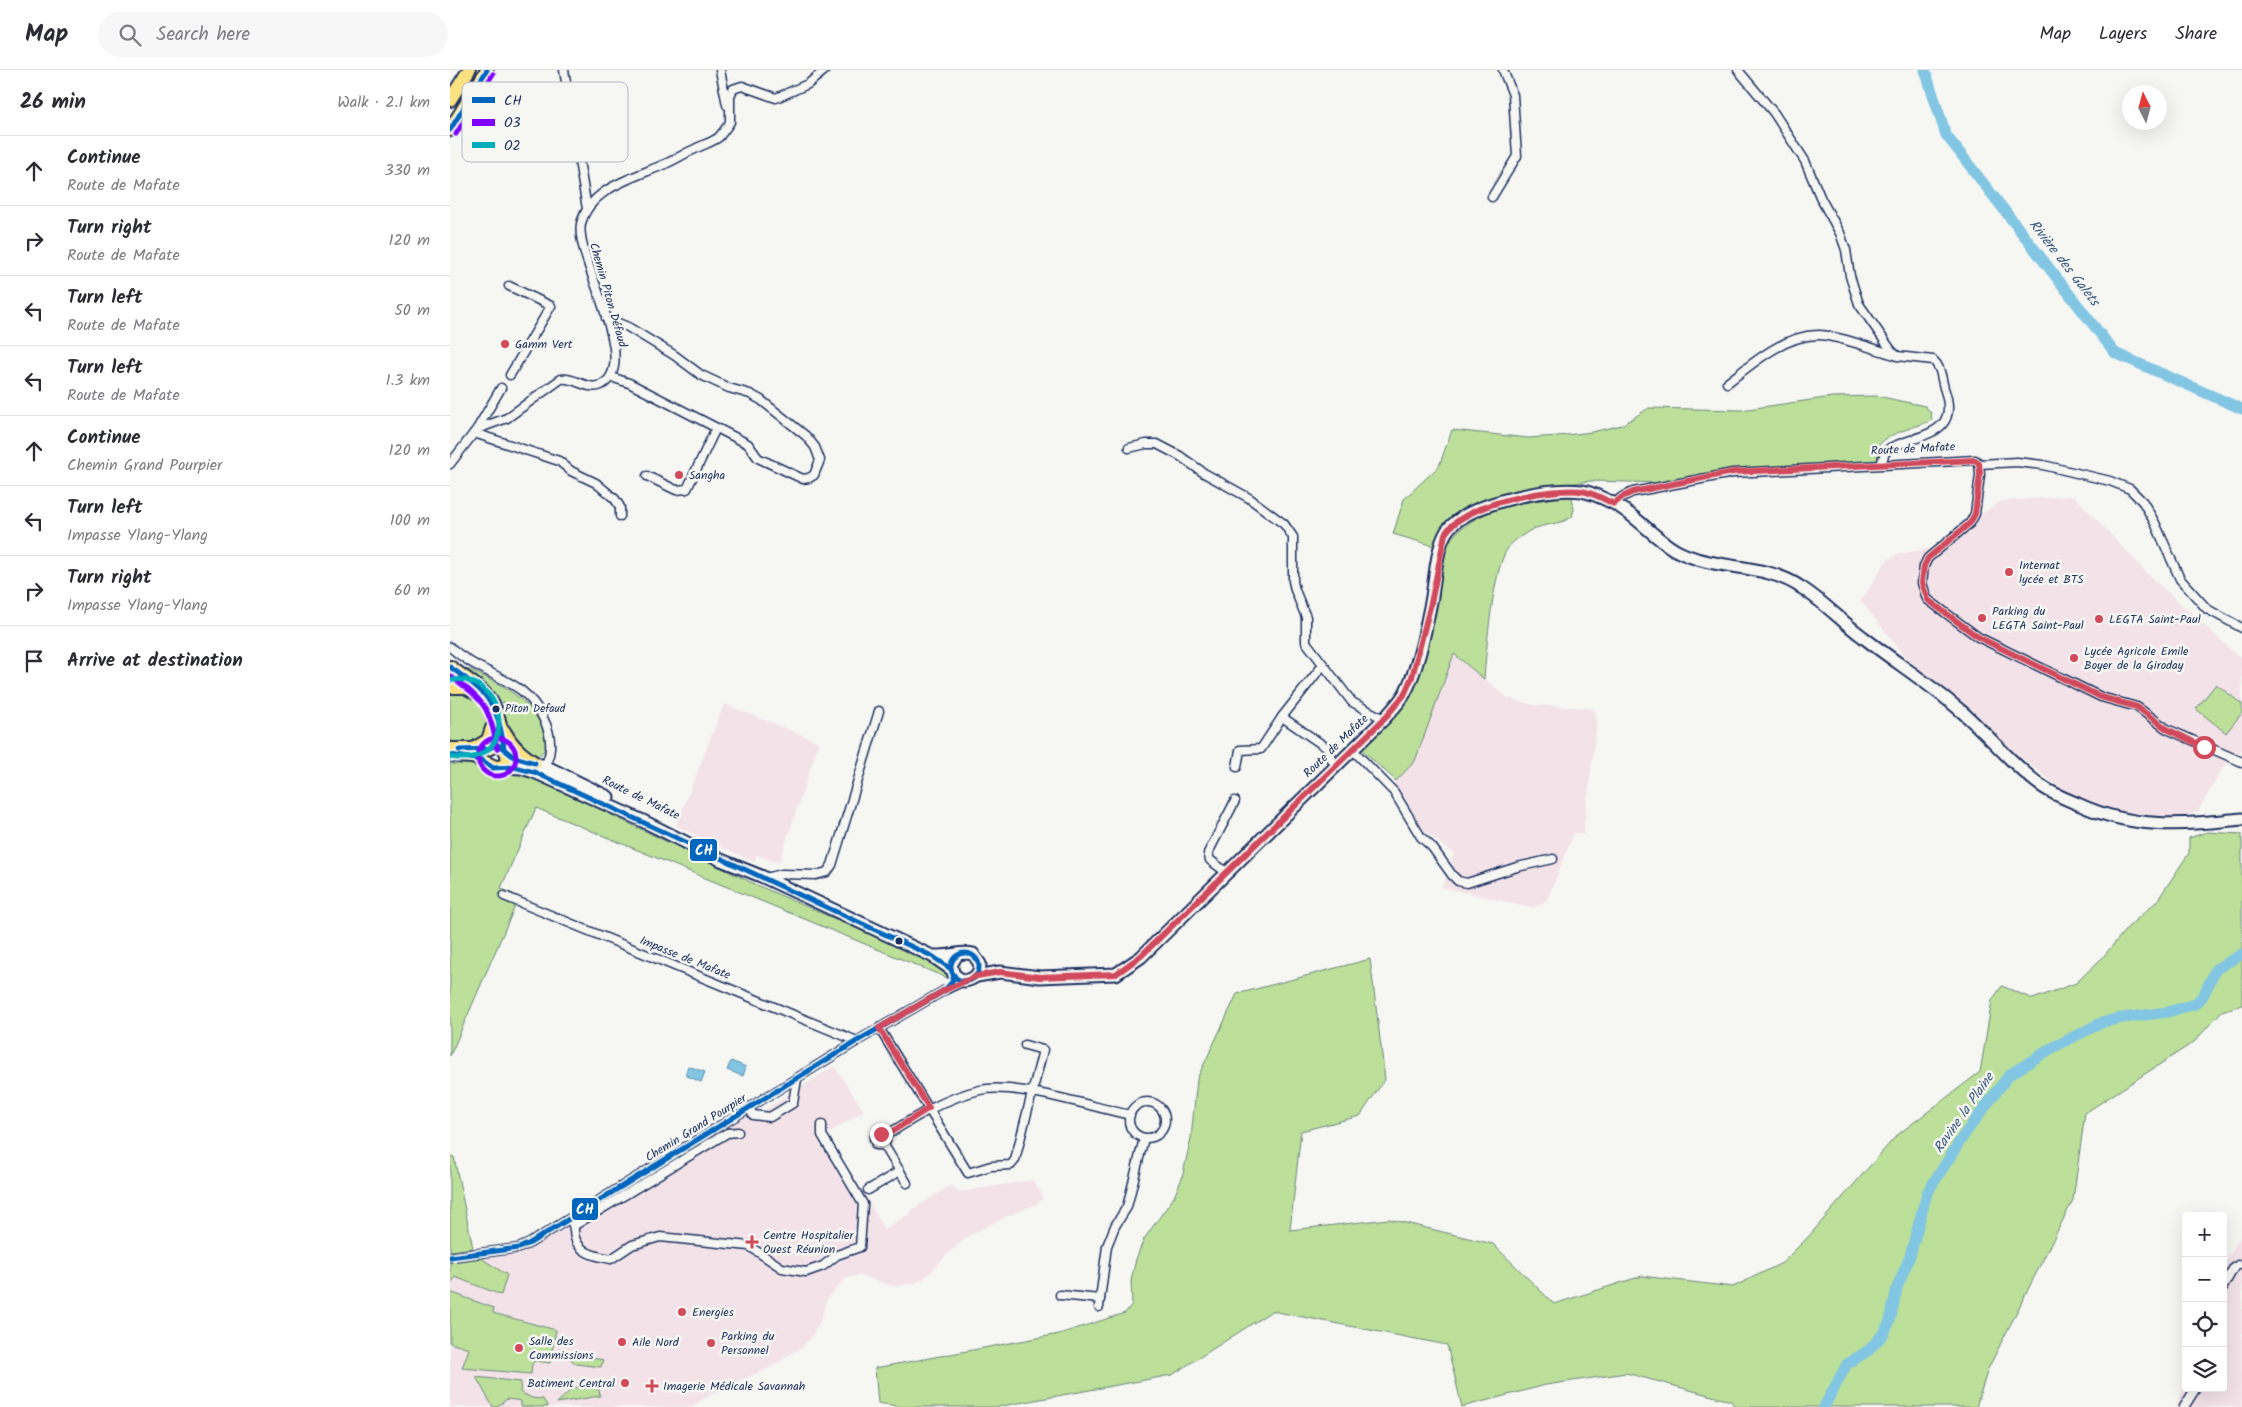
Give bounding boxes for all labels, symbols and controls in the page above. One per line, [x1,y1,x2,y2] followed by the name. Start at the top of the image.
[98,12,448,57] search box
[25,15,68,54] text: Map
[156,20,250,50] text: Search here
[2040,20,2071,49] text: Map
[2099,20,2147,49] text: Layers
[2175,20,2217,49] text: Share
[116,21,144,49] icon: search
[462,82,628,162] legend
[2122,85,2167,130] north arrow
[20,86,86,119] text: 26 min
[337,90,430,115] text: Walk · 2.1 km
[504,90,522,112] text: CH
[504,112,521,134] text: O3
[504,135,521,157] text: O2
[67,143,140,173] text: Continue
[20,157,48,185] icon: ahead
[385,158,430,183] text: 330 m
[67,173,180,198] text: Route de Mafate
[67,213,152,243] text: Turn right
[2023,215,2106,313] water label: Rivière des Galets
[20,227,48,255] icon: right
[389,228,430,253] text: 120 m
[584,240,632,351] street label: Chemin Piton Défaud
[67,243,180,268] text: Route de Mafate
[67,283,142,313] text: Turn left
[20,297,48,325] icon: left
[394,298,430,323] text: 50 m
[67,313,180,338] text: Route de Mafate
[515,335,573,354] place label: Gamm Vert
[499,338,511,350] marker: Gamm Vert
[67,353,142,383] text: Turn left
[20,367,48,395] icon: left
[385,368,430,393] text: 1.3 km
[67,383,180,408] text: Route de Mafate
[67,423,140,453] text: Continue
[20,437,48,465] icon: ahead
[1870,437,1956,461] street label: Route de Mafate
[389,438,430,463] text: 120 m
[67,453,222,478] text: Chemin Grand Pourpier
[689,466,726,485] place label: Sangha
[673,469,685,481] marker: Sangha
[67,493,142,523] text: Turn left
[20,507,48,535] icon: left
[390,508,430,533] text: 100 m
[67,523,208,548] text: Impasse Ylang-Ylang
[2019,556,2084,589] place label: Internat lycée et BTS
[67,563,152,593] text: Turn right
[2003,566,2015,578] marker: Internat lycée et BTS
[20,577,48,605] icon: right
[394,578,430,603] text: 60 m
[67,593,208,618] text: Impasse Ylang-Ylang
[1992,602,2084,635] place label: Parking du LEGTA Saint-Paul
[2109,610,2201,629] place label: LEGTA Saint-Paul
[1976,612,1988,624] marker: Parking du LEGTA Saint-Paul
[2093,613,2105,625] marker: LEGTA Saint-Paul
[2084,642,2189,675] place label: Lycée Agricole Emile Boyer de la Giroday
[67,646,243,676] text: Arrive at destination
[20,647,48,675] icon: arrive
[2068,652,2080,664] marker: Lycée Agricole Emile Boyer de la Giroday
[505,700,566,718] place label: Piton Defaud
[491,704,501,714] marker: Piton Defaud
[1299,709,1373,782] street label: Route de Mafate
[2193,736,2216,759] route start
[599,771,684,825] street label: Route de Mafate
[689,838,718,862] line badge: CH
[695,840,713,862] text: CH
[637,931,734,985] street label: Impasse de Mafate
[894,936,904,946] unlabelled marker
[1928,1067,2001,1158] water label: Ravine la Plaine
[642,1089,751,1167] street label: Chemin Grand Pourpier
[870,1123,893,1146] route end
[571,1197,599,1221] line badge: CH
[576,1199,594,1221] text: CH
[2182,1212,2227,1392] map controls
[2182,1212,2227,1257] button: +
[763,1226,854,1259] place label: Centre Hospitalier Ouest Réunion
[745,1235,759,1249] marker: Centre Hospitalier Ouest Réunion
[2182,1257,2227,1302] button: −
[2182,1302,2227,1347] button: locate
[692,1303,734,1322] place label: Energies
[676,1306,688,1318] marker: Energies
[721,1327,774,1360] place label: Parking du Personnel
[529,1332,594,1365] place label: Salle des Commissions
[632,1333,680,1352] place label: Aile Nord
[616,1336,628,1348] marker: Aile Nord
[705,1337,717,1349] marker: Parking du Personnel
[513,1342,525,1354] marker: Salle des Commissions
[2182,1347,2227,1392] button: layers
[527,1374,615,1393] place label: Batiment Central
[619,1377,631,1389] marker: Batiment Central
[663,1377,805,1396] place label: Imagerie Médicale Savannah
[645,1379,659,1393] marker: Imagerie Médicale Savannah

